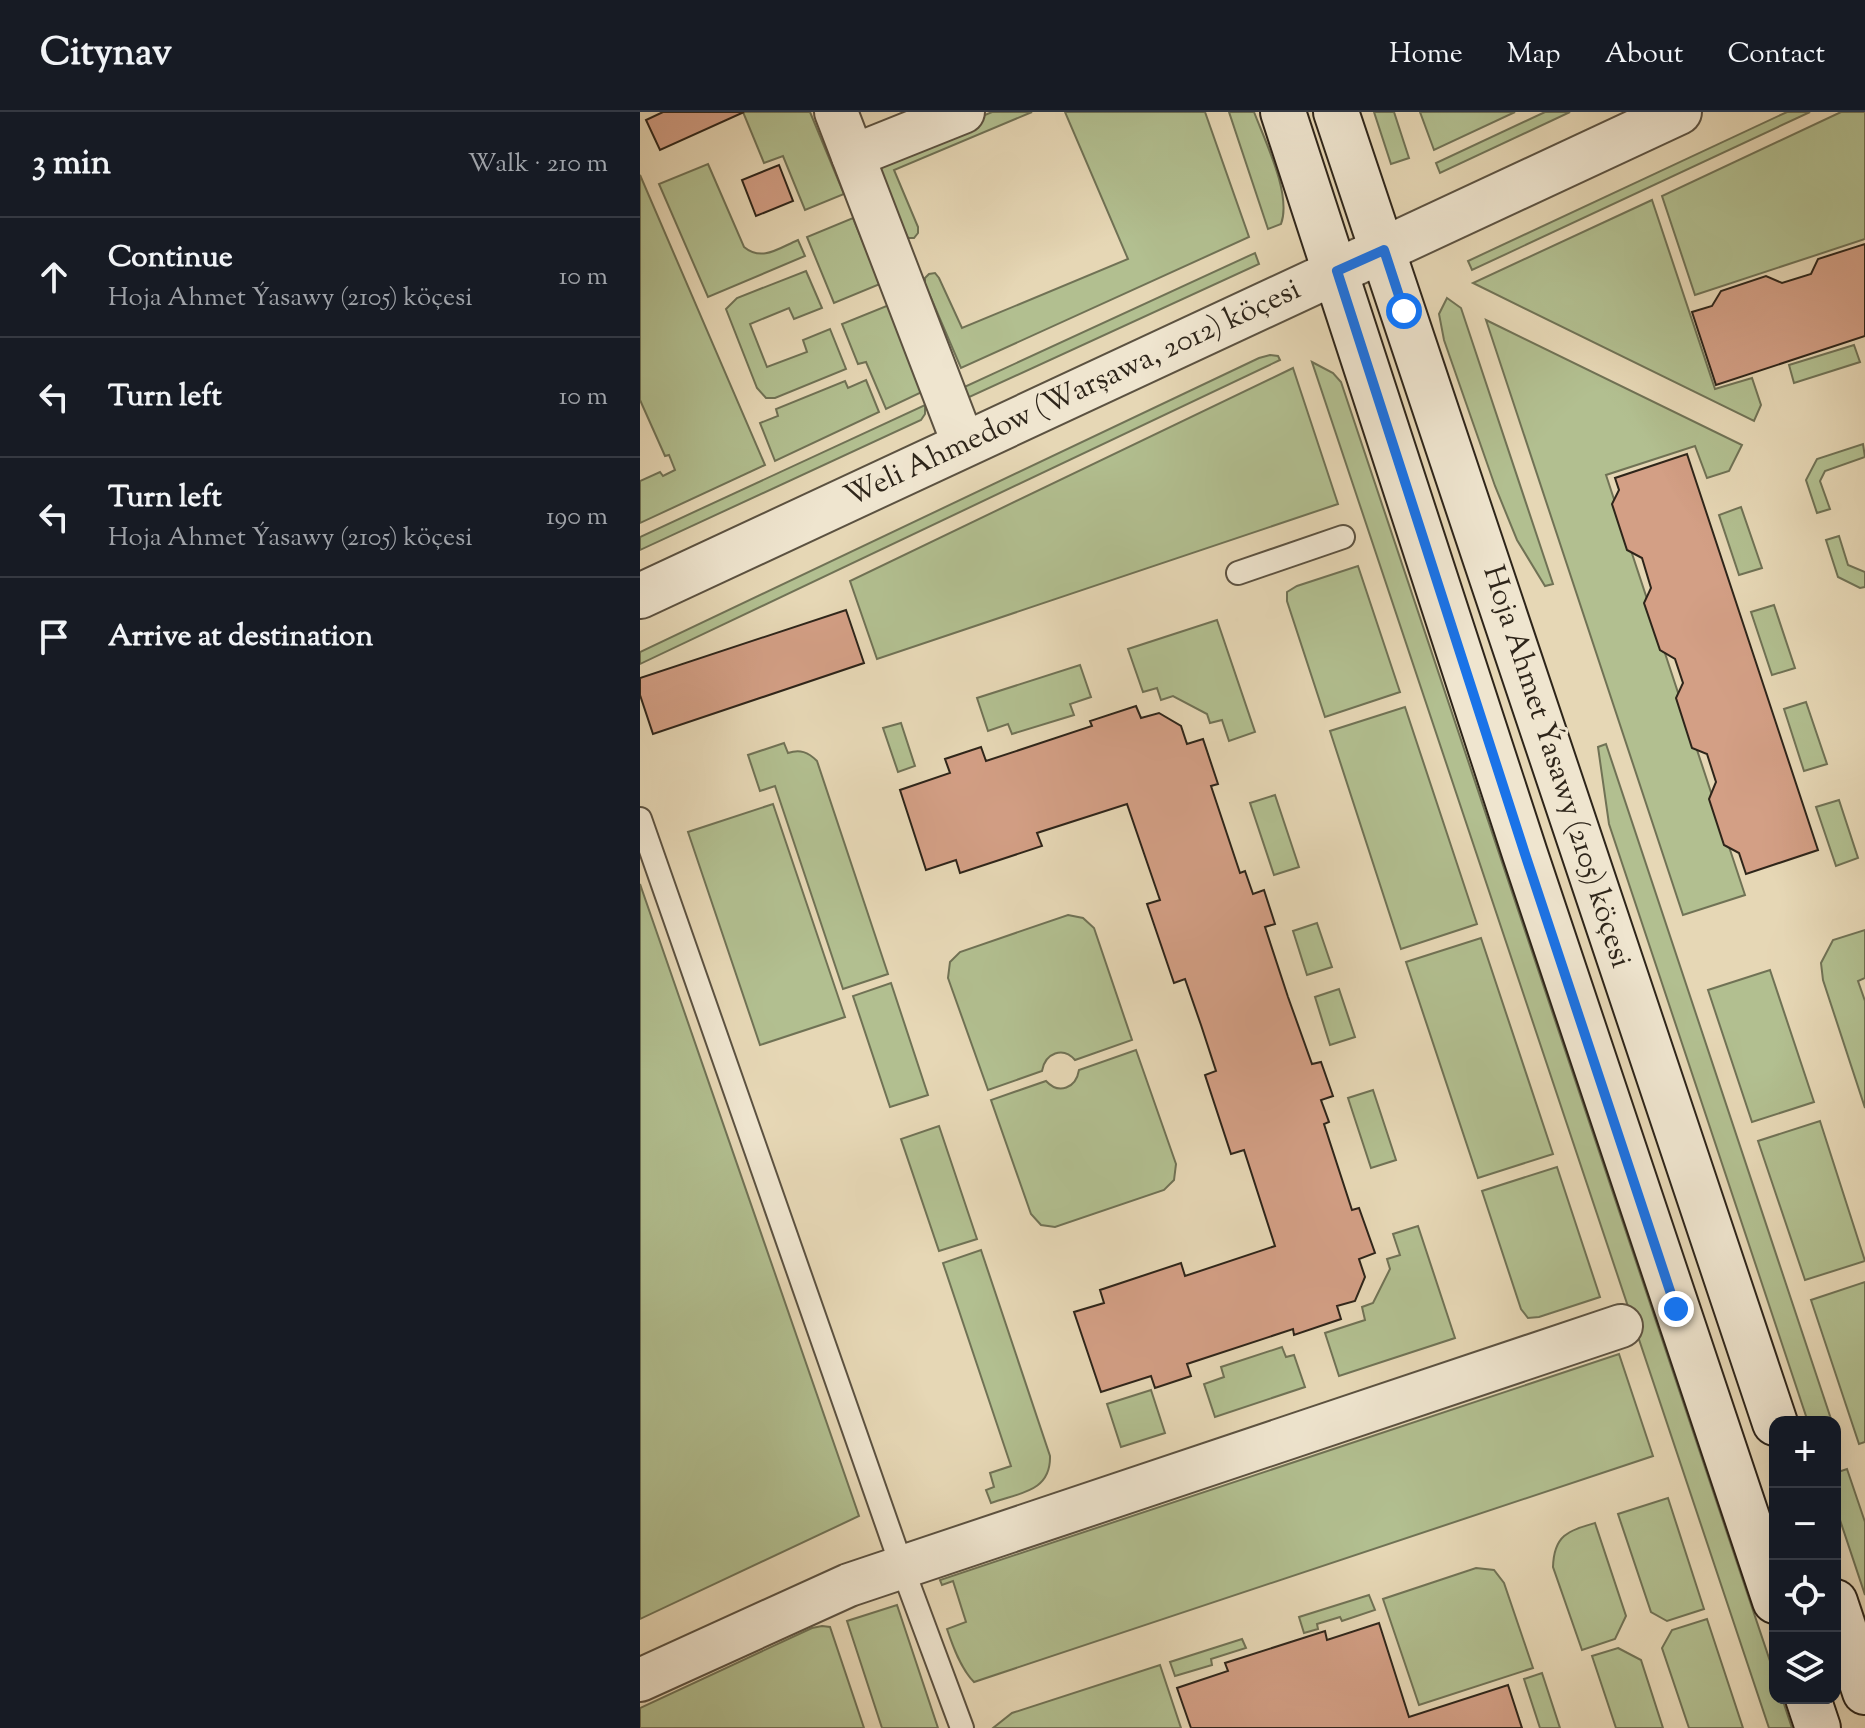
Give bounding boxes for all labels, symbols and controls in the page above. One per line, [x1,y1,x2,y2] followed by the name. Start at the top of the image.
[40,28,172,82] text: Citynav
[1389,35,1463,75] text: Home
[1507,35,1561,75] text: Map
[1605,35,1683,75] text: About
[1727,35,1825,75] text: Contact
[32,140,111,189] text: 3 min
[468,146,608,183] text: Walk · 210 m
[108,237,233,280] text: Continue
[32,255,76,299] icon: ahead
[559,259,608,296] text: 10 m
[838,269,1308,519] street label: Weli Ahmedow (Warşawa, 2012) köçesi
[108,280,473,317] text: Hoja Ahmet Ýasawy (2105) köçesi
[1386,293,1422,329] route start
[32,375,76,419] icon: left
[108,376,222,419] text: Turn left
[559,379,608,416] text: 10 m
[108,477,222,520] text: Turn left
[32,495,76,539] icon: left
[546,499,608,536] text: 190 m
[108,520,473,557] text: Hoja Ahmet Ýasawy (2105) köçesi
[1471,560,1641,974] street label: Hoja Ahmet Ýasawy (2105) köçesi
[32,615,76,659] icon: arrive
[108,616,373,659] text: Arrive at destination
[1658,1291,1694,1327] route end
[1769,1416,1841,1704] map controls
[1769,1416,1841,1488] button: +
[1769,1488,1841,1560] button: −
[1769,1560,1841,1632] button: locate
[1769,1632,1841,1704] button: layers

